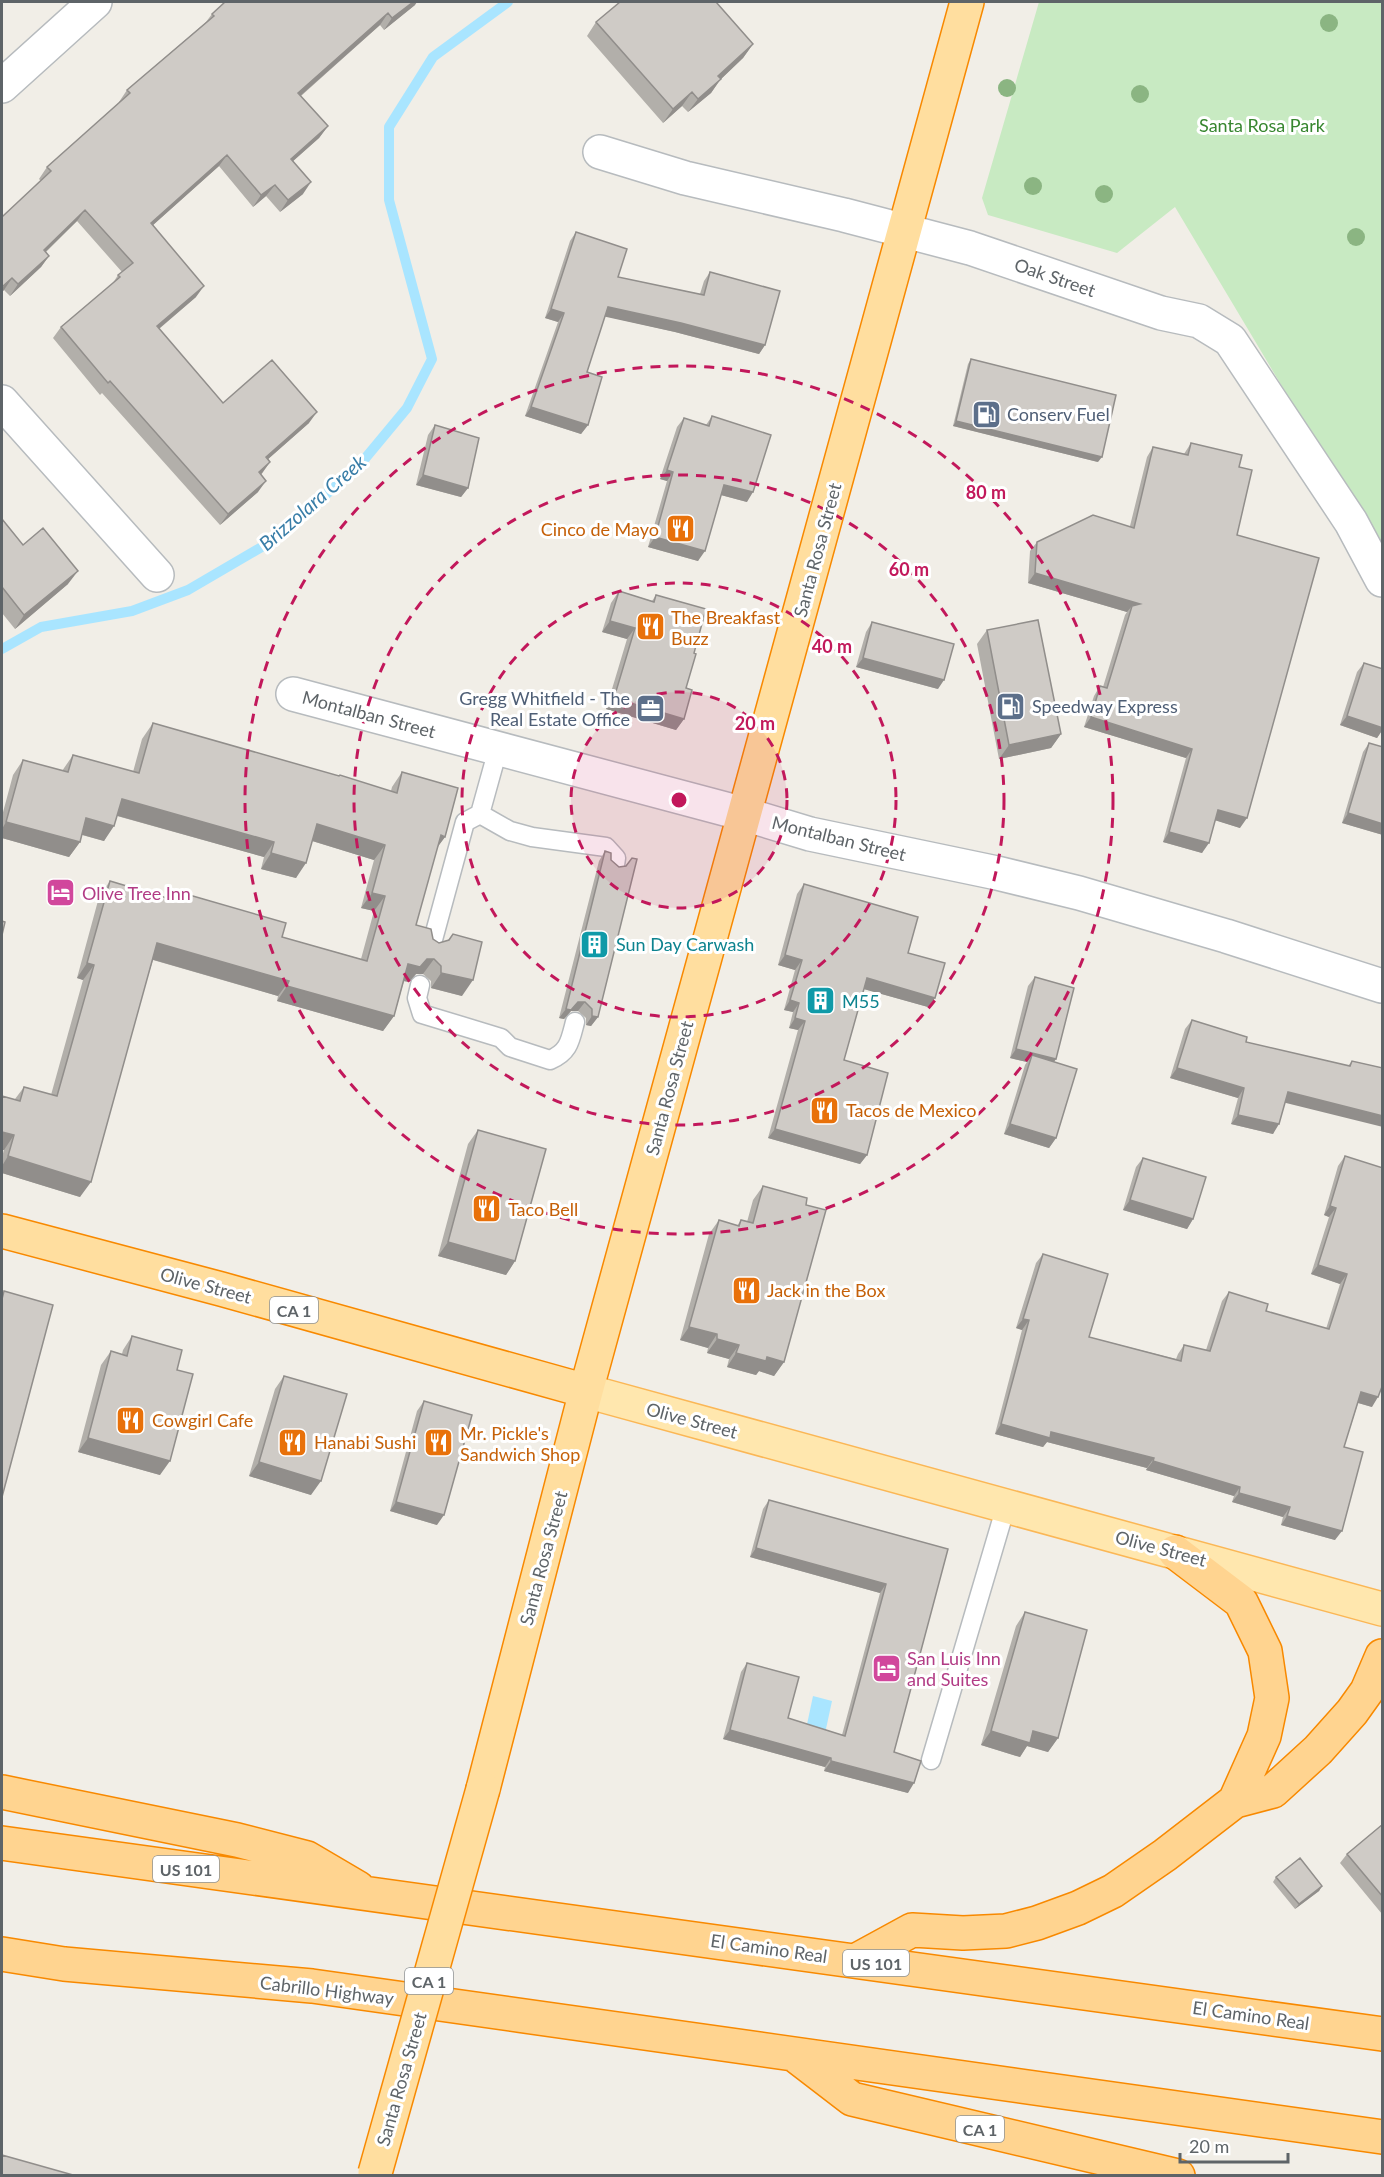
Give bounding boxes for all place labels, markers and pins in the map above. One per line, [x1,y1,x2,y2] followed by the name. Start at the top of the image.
[970,398,1002,430] fuel station icon: Conserv Fuel
[1007,403,1110,425] place label: Conserv Fuel
[664,513,696,545] restaurant icon: Cinco de Mayo
[541,518,659,540] place label: Cinco de Mayo
[671,606,781,649] place label: The Breakfast Buzz
[634,611,666,643] restaurant icon: The Breakfast Buzz
[459,687,630,730] place label: Gregg Whitfield - The Real Estate Office
[995,690,1027,722] fuel station icon: Speedway Express
[635,692,667,724] office icon: Gregg Whitfield - The Real Estate Office
[1032,695,1178,717] place label: Speedway Express
[669,790,689,810] centre of rings
[45,877,77,909] hotel icon: Olive Tree Inn
[82,882,191,904] place label: Olive Tree Inn
[579,928,611,960] building icon: Sun Day Carwash
[616,933,754,955] place label: Sun Day Carwash
[805,985,837,1017] building icon: M55
[842,990,880,1012] place label: M55
[809,1094,841,1126] restaurant icon: Tacos de Mexico
[846,1099,977,1121] place label: Tacos de Mexico
[471,1193,503,1225] restaurant icon: Taco Bell
[508,1198,578,1220] place label: Taco Bell
[730,1274,762,1306] restaurant icon: Jack in the Box
[767,1279,885,1301] place label: Jack in the Box
[115,1404,147,1436] restaurant icon: Cowgirl Cafe
[152,1409,253,1431] place label: Cowgirl Cafe
[460,1422,580,1465] place label: Mr. Pickle's Sandwich Shop
[277,1426,309,1458] restaurant icon: Hanabi Sushi
[423,1427,455,1459] restaurant icon: Mr. Pickle's Sandwich Shop
[314,1431,416,1453] place label: Hanabi Sushi
[907,1647,1001,1690] place label: San Luis Inn and Suites
[870,1652,902,1684] hotel icon: San Luis Inn and Suites

